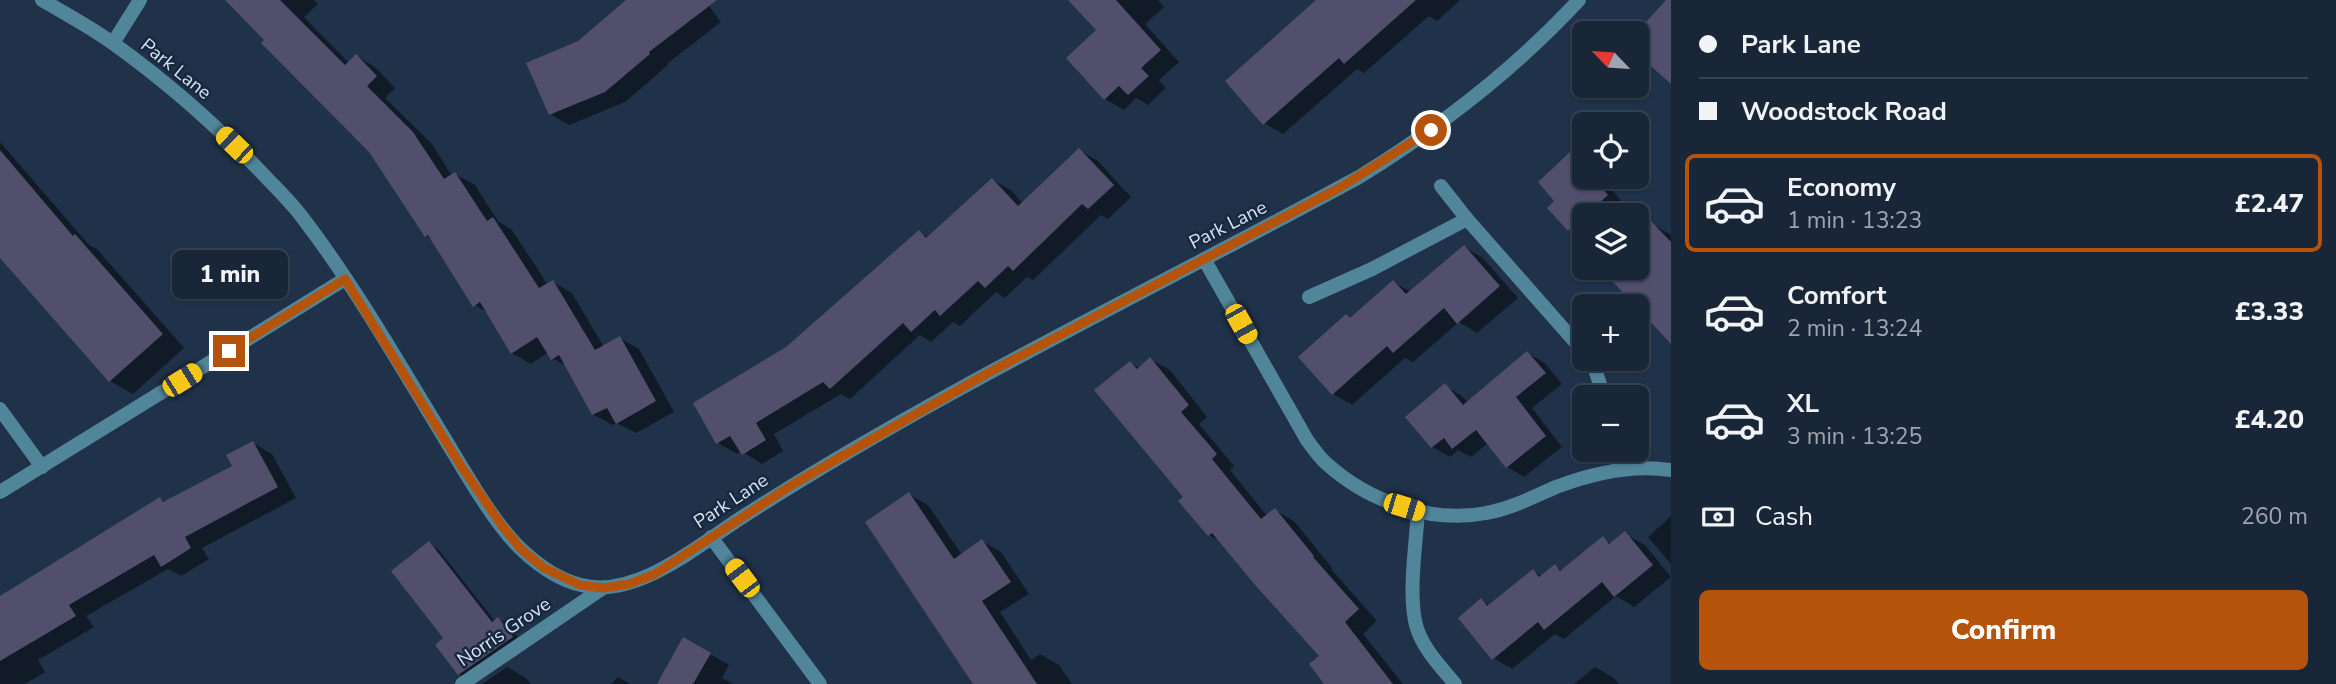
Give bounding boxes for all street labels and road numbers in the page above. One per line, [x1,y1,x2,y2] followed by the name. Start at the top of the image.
[135,32,217,106] street label: Park Lane
[1185,194,1271,256] street label: Park Lane
[689,467,773,535] street label: Park Lane
[452,591,556,673] street label: Norris Grove

